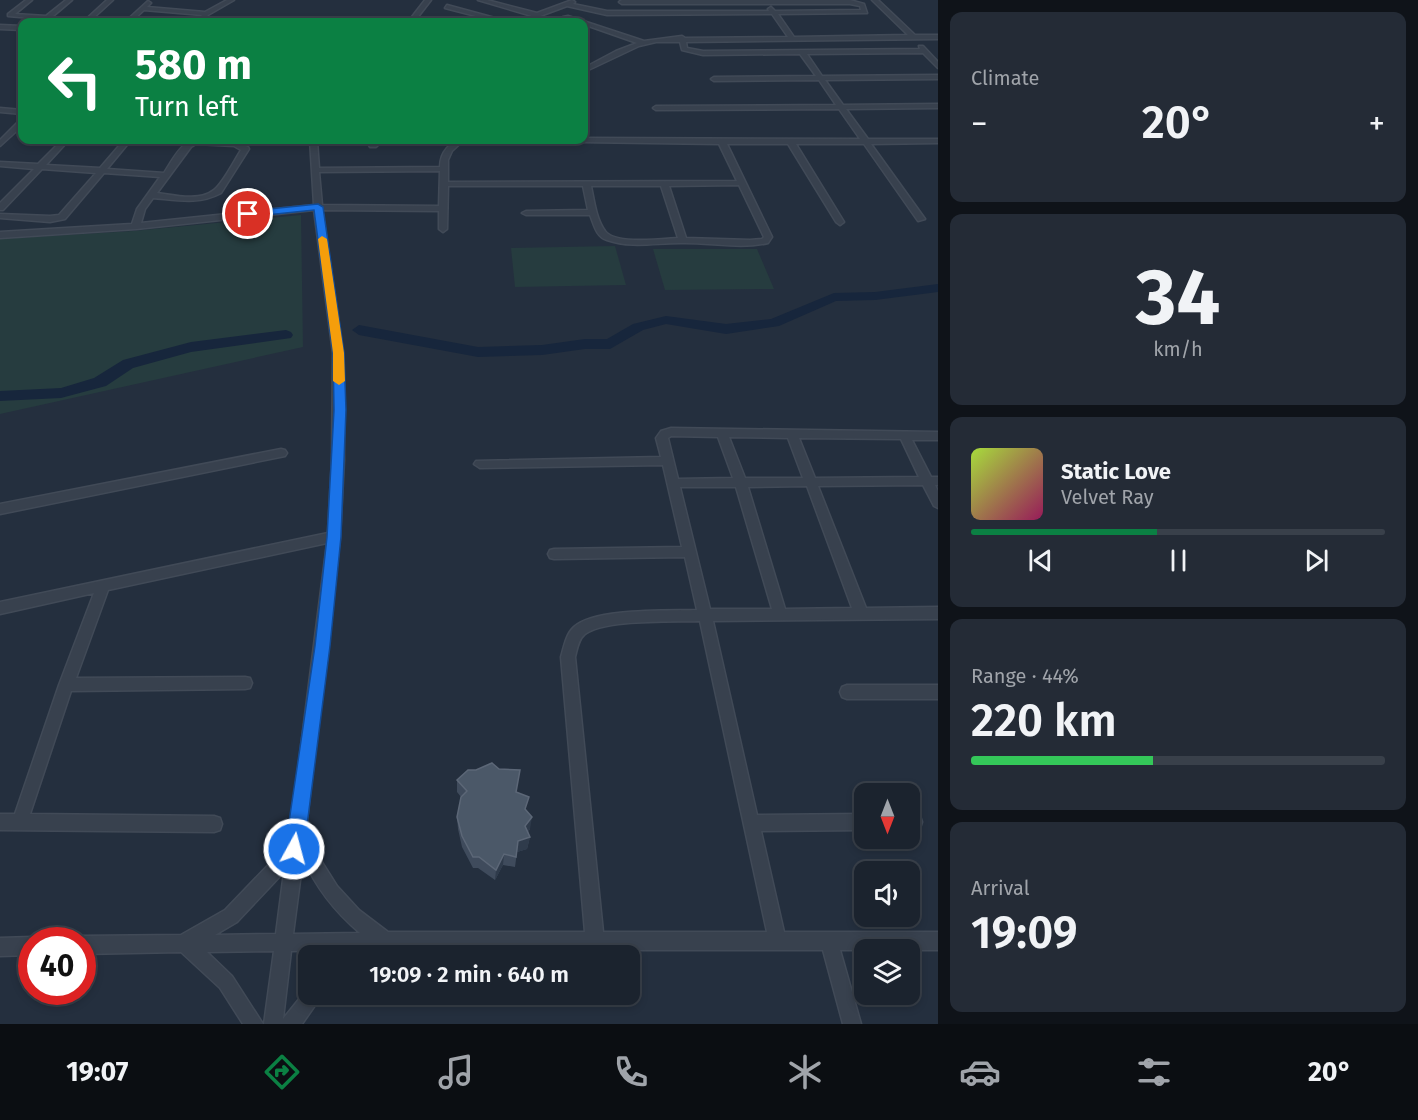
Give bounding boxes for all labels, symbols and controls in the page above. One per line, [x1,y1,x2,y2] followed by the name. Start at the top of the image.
[135,40,252,90] text: 580 m
[36,42,114,120] icon: left
[971,66,1039,90] text: Climate
[135,91,238,123] text: Turn left
[1142,96,1214,150] text: 20°
[971,104,988,144] text: −
[1369,104,1385,144] text: +
[222,188,273,239] pin
[231,197,264,230] icon: arrive
[1136,251,1220,345] text: 34
[1153,337,1203,361] text: km/h
[1061,458,1171,485] text: Static Love
[1061,485,1154,509] text: Velvet Ray
[1024,544,1057,577] icon: previous
[1162,544,1195,577] icon: pause
[1300,544,1333,577] icon: next
[971,664,1079,688] text: Range · 44%
[971,694,1117,748] text: 220 km
[854,783,920,849] north arrow
[854,783,920,1005] map controls
[262,817,326,881] position arrow
[854,861,920,927] button: sound
[971,876,1030,900] text: Arrival
[971,906,1078,960] text: 19:09
[18,927,96,1005] speed limit sign: 40
[854,939,920,1005] button: layers
[369,961,569,988] text: 19:09 · 2 min · 640 m
[261,1051,303,1093] icon: directions
[435,1051,477,1093] icon: music
[610,1051,652,1093] icon: phone
[784,1051,826,1093] icon: climate
[959,1051,1001,1093] icon: car
[1133,1051,1175,1093] icon: filters
[66,1056,128,1088] text: 19:07
[1308,1056,1352,1088] text: 20°

